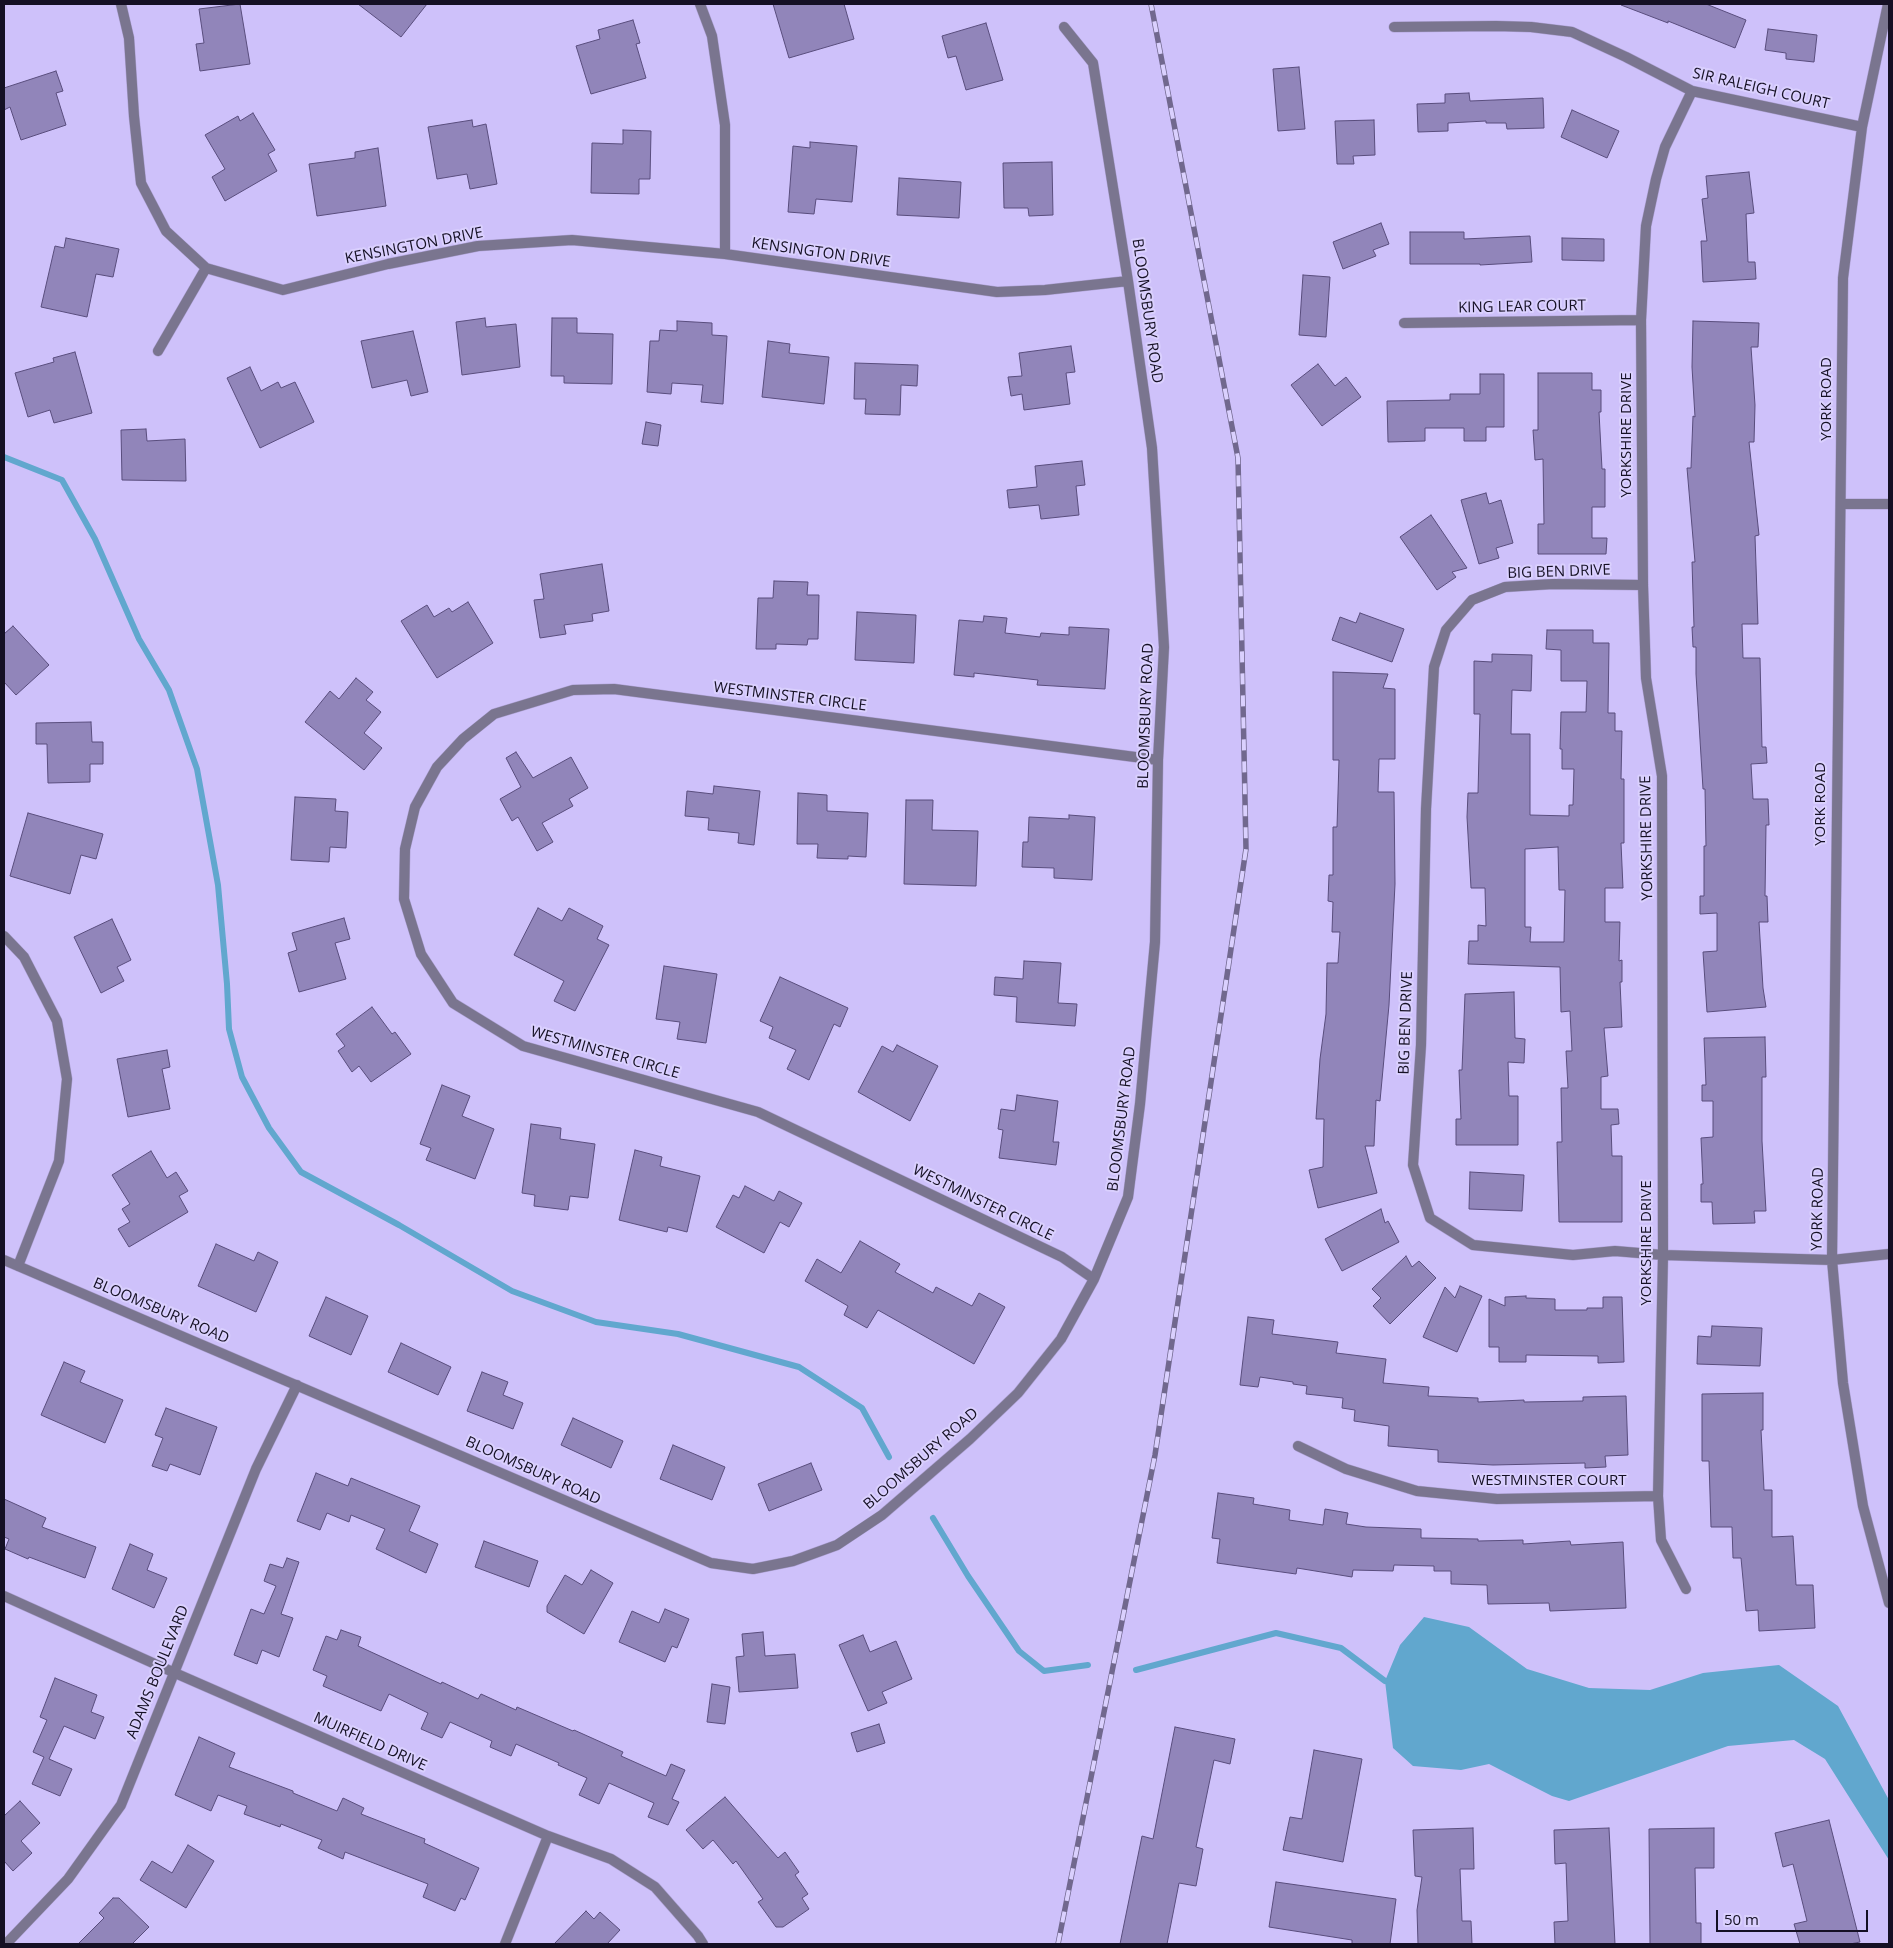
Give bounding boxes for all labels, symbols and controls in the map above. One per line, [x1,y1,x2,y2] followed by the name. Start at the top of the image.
[1691,64,1831,114] street label: SIR RALEIGH COURT
[343,224,485,268] street label: KENSINGTON DRIVE
[750,234,892,272] street label: KENSINGTON DRIVE
[1128,237,1166,385] street label: BLOOMSBURY ROAD
[1458,297,1586,317] street label: KING LEAR COURT
[1818,357,1836,441] street label: YORK ROAD
[1618,372,1636,498] street label: YORKSHIRE DRIVE
[1507,561,1611,583] street label: BIG BEN DRIVE
[1134,643,1158,789] street label: BLOOMSBURY ROAD
[712,679,868,715] street label: WESTMINSTER CIRCLE
[1812,762,1830,846] street label: YORK ROAD
[1637,775,1657,901] street label: YORKSHIRE DRIVE
[1395,971,1417,1075] street label: BIG BEN DRIVE
[528,1023,682,1083] street label: WESTMINSTER CIRCLE
[1104,1045,1140,1193] street label: BLOOMSBURY ROAD
[910,1161,1056,1245] street label: WESTMINSTER CIRCLE
[1808,1167,1828,1251] street label: YORK ROAD
[1638,1180,1656,1306] street label: YORKSHIRE DRIVE
[90,1274,232,1348] street label: BLOOMSBURY ROAD
[860,1404,982,1514] street label: BLOOMSBURY ROAD
[463,1433,603,1509] street label: BLOOMSBURY ROAD
[1471,1472,1627,1490] street label: WESTMINSTER COURT
[123,1603,193,1741] street label: ADAMS BOULEVARD
[310,1709,430,1775] street label: MUIRFIELD DRIVE
[1718,1900,1870,1932] scale bar
[1724,1909,1759,1929] text: 50 m

